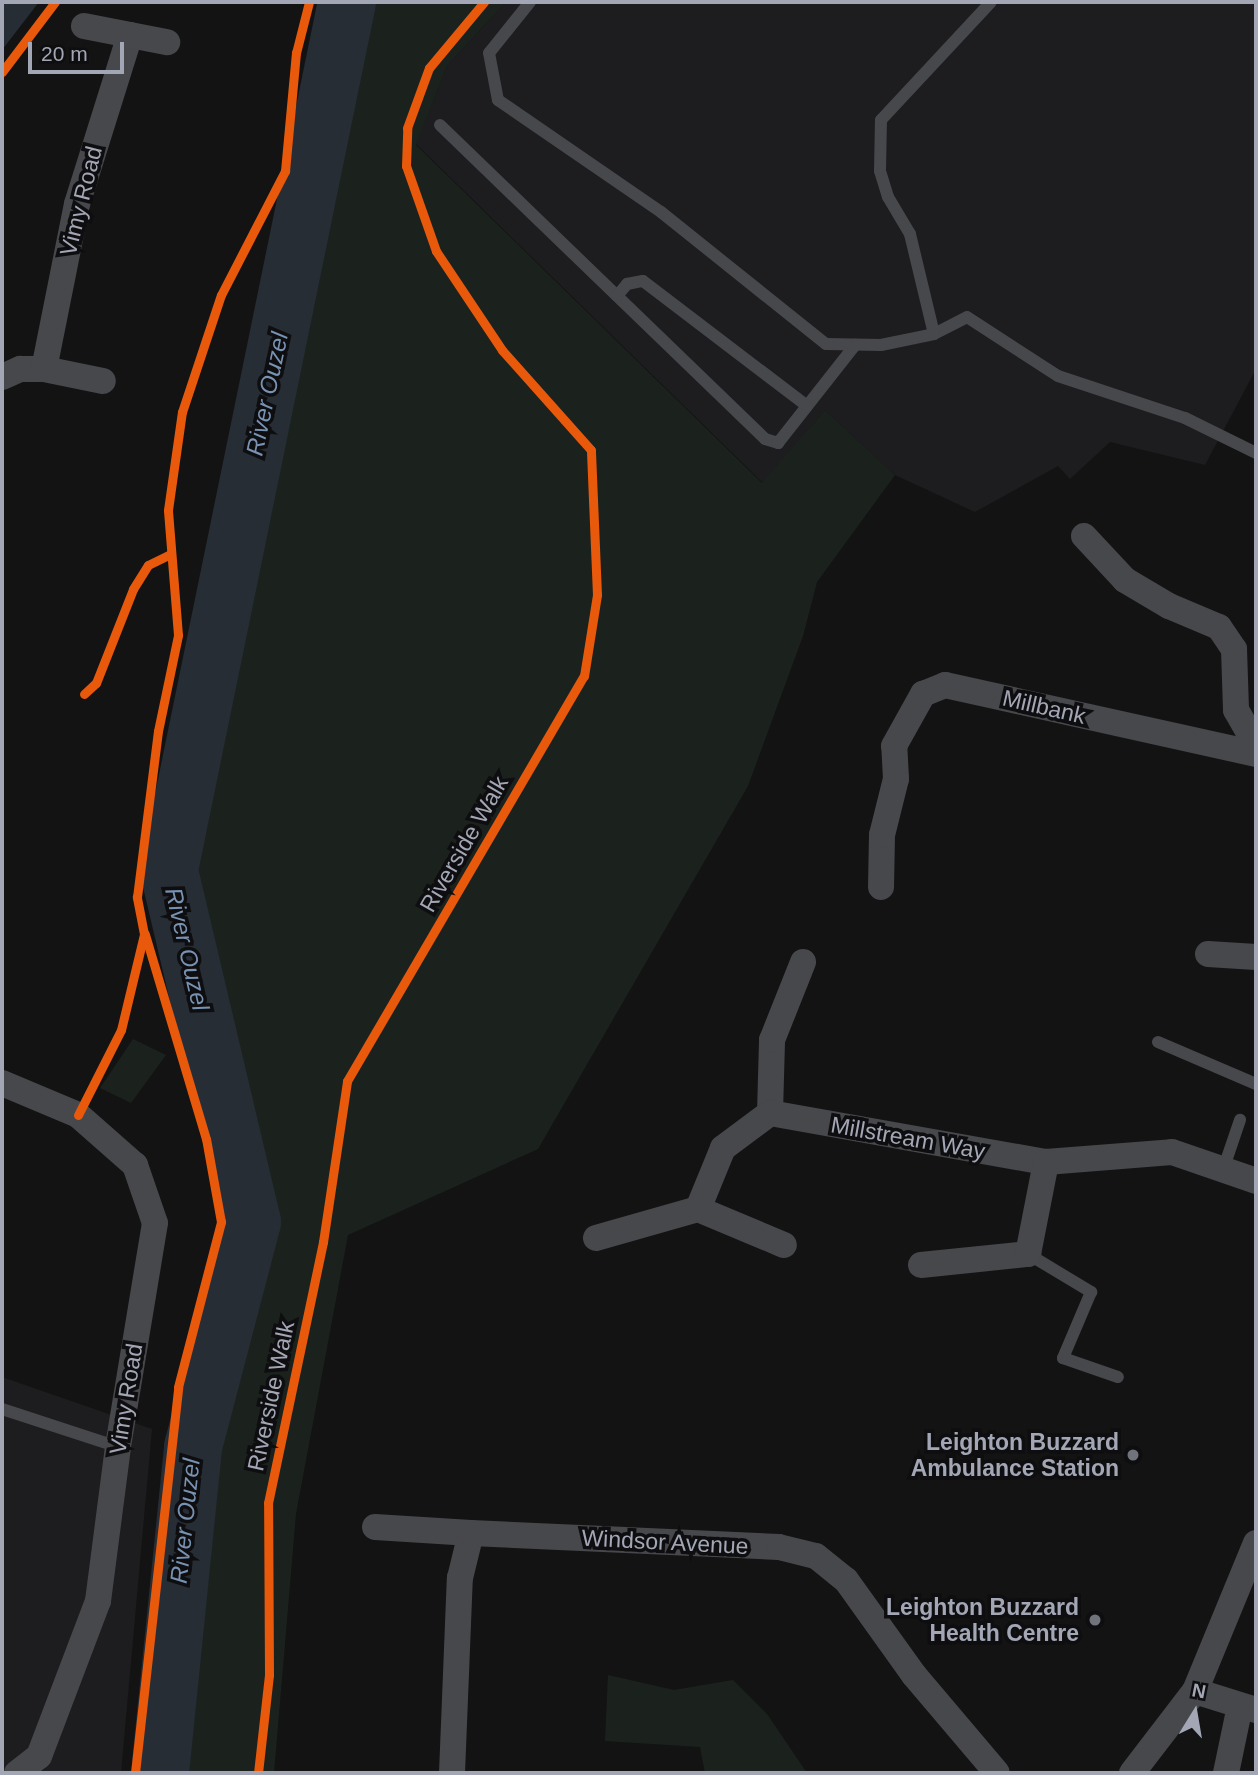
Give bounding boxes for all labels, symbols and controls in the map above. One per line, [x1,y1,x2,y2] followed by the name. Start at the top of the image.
[32,28,128,72] scale bar
[41,42,88,65] text: 20 m
[54,143,108,259] street label: Vimy Road
[240,330,294,458] water label: River Ouzel
[1000,684,1088,730] street label: Millbank
[414,771,514,917] street label: Riverside Walk
[159,885,215,1013] water label: River Ouzel
[829,1111,987,1165] street label: Millstream Way
[242,1319,300,1473] street label: Riverside Walk
[104,1341,148,1457] street label: Vimy Road
[911,1428,1119,1482] place label: Leighton Buzzard Ambulance Station
[1125,1447,1141,1463] marker: Leighton Buzzard Ambulance Station
[164,1457,206,1585] water label: River Ouzel
[580,1524,750,1560] street label: Windsor Avenue
[886,1593,1079,1647] place label: Leighton Buzzard Health Centre
[1085,1610,1105,1630] marker: Leighton Buzzard Health Centre
[1160,1677,1230,1747] north arrow
[1190,1679,1208,1703] text: N

